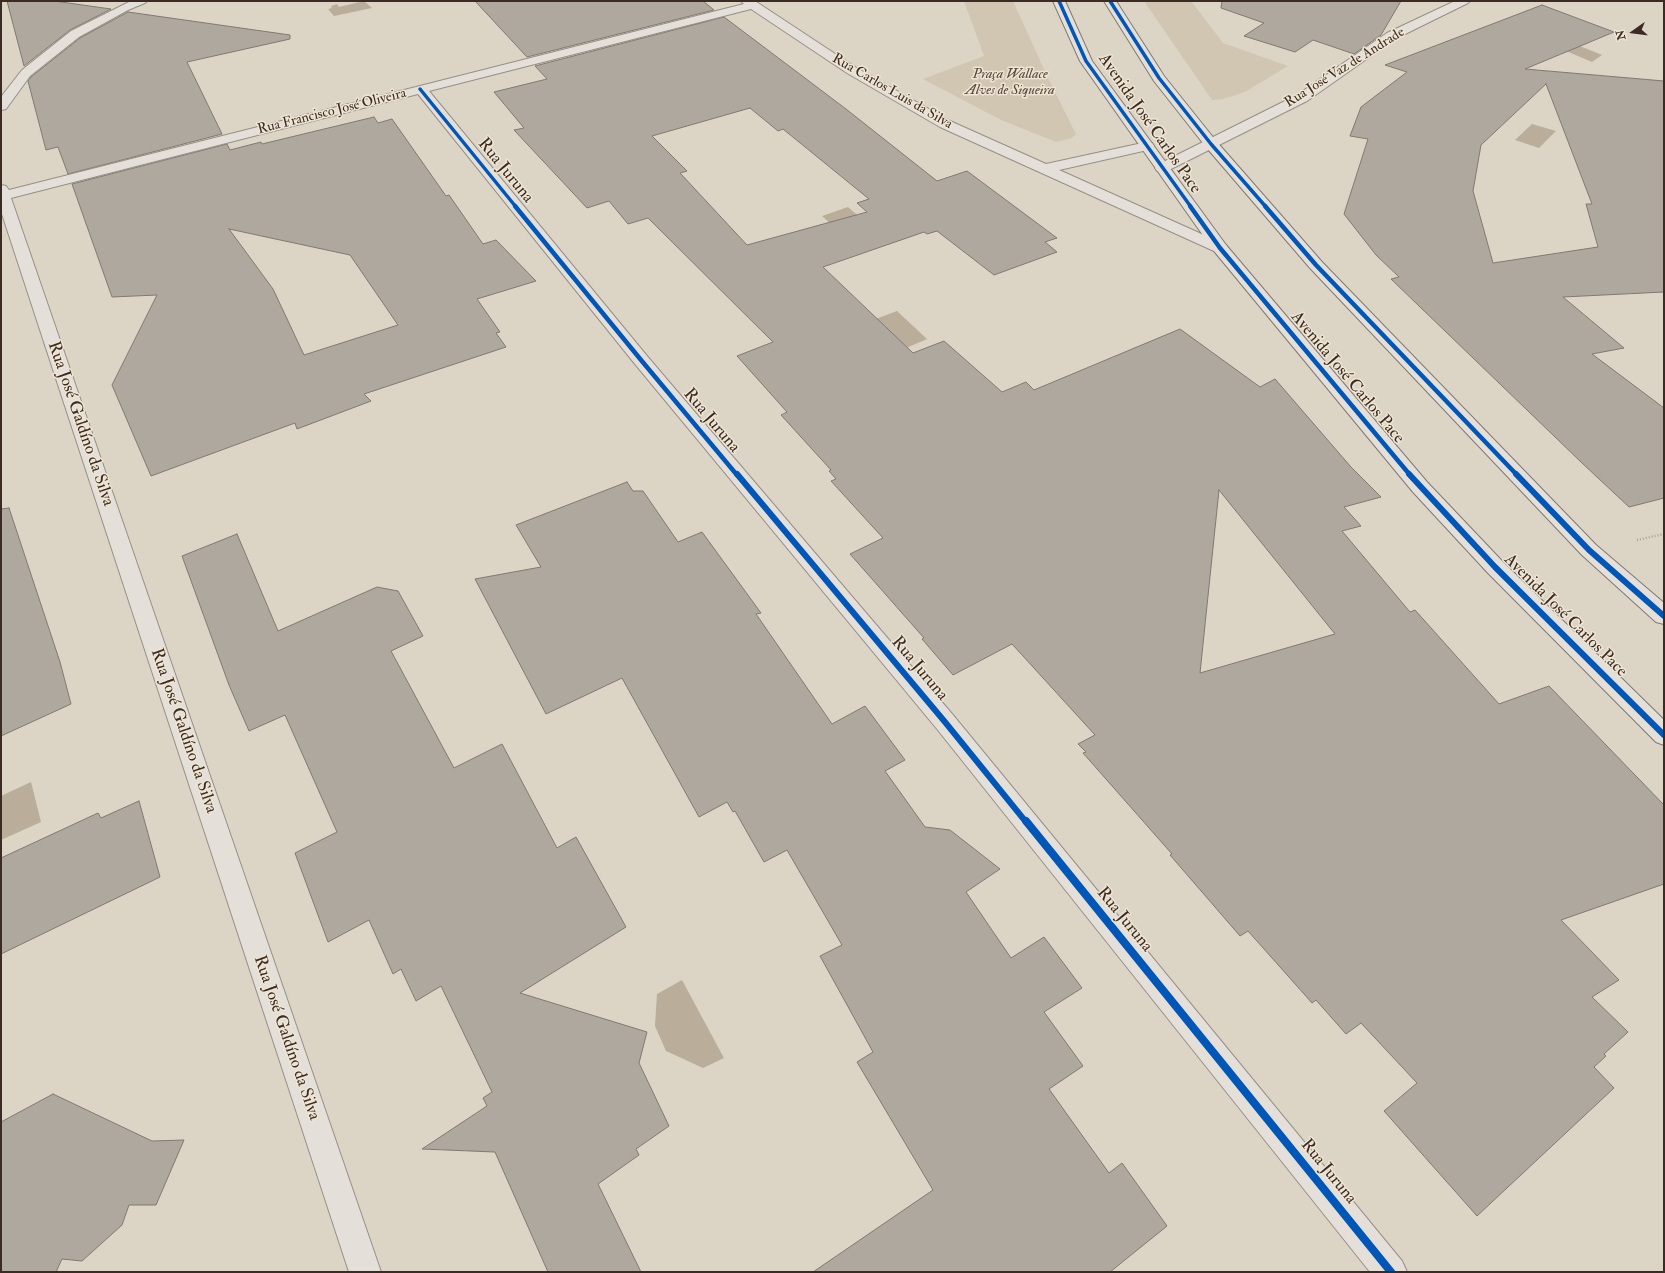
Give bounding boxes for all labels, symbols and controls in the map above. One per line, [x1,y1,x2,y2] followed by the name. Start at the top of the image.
[1613,12,1653,52] north arrow
[1282,24,1408,112] street label: Rua José Vaz de Andrade
[1613,29,1628,41] text: N
[1093,50,1205,198] street label: Avenida José Carlos Pace
[829,51,955,133] street label: Rua Carlos Luis da Silva
[965,67,1055,100] park label: Praça Wallace Alves de Siqueira
[256,85,408,139] street label: Rua Francisco José Oliveira
[473,134,537,208] street label: Rua Juruna
[1286,308,1408,448] street label: Avenida José Carlos Pace
[42,339,118,509] street label: Rua José Galdíno da Silva
[678,385,744,457] street label: Rua Juruna
[1499,550,1631,682] street label: Avenida José Carlos Pace
[886,633,952,705] street label: Rua Juruna
[145,646,221,816] street label: Rua José Galdíno da Silva
[1092,883,1156,957] street label: Rua Juruna
[248,953,324,1123] street label: Rua José Galdíno da Silva
[1296,1135,1360,1209] street label: Rua Juruna

